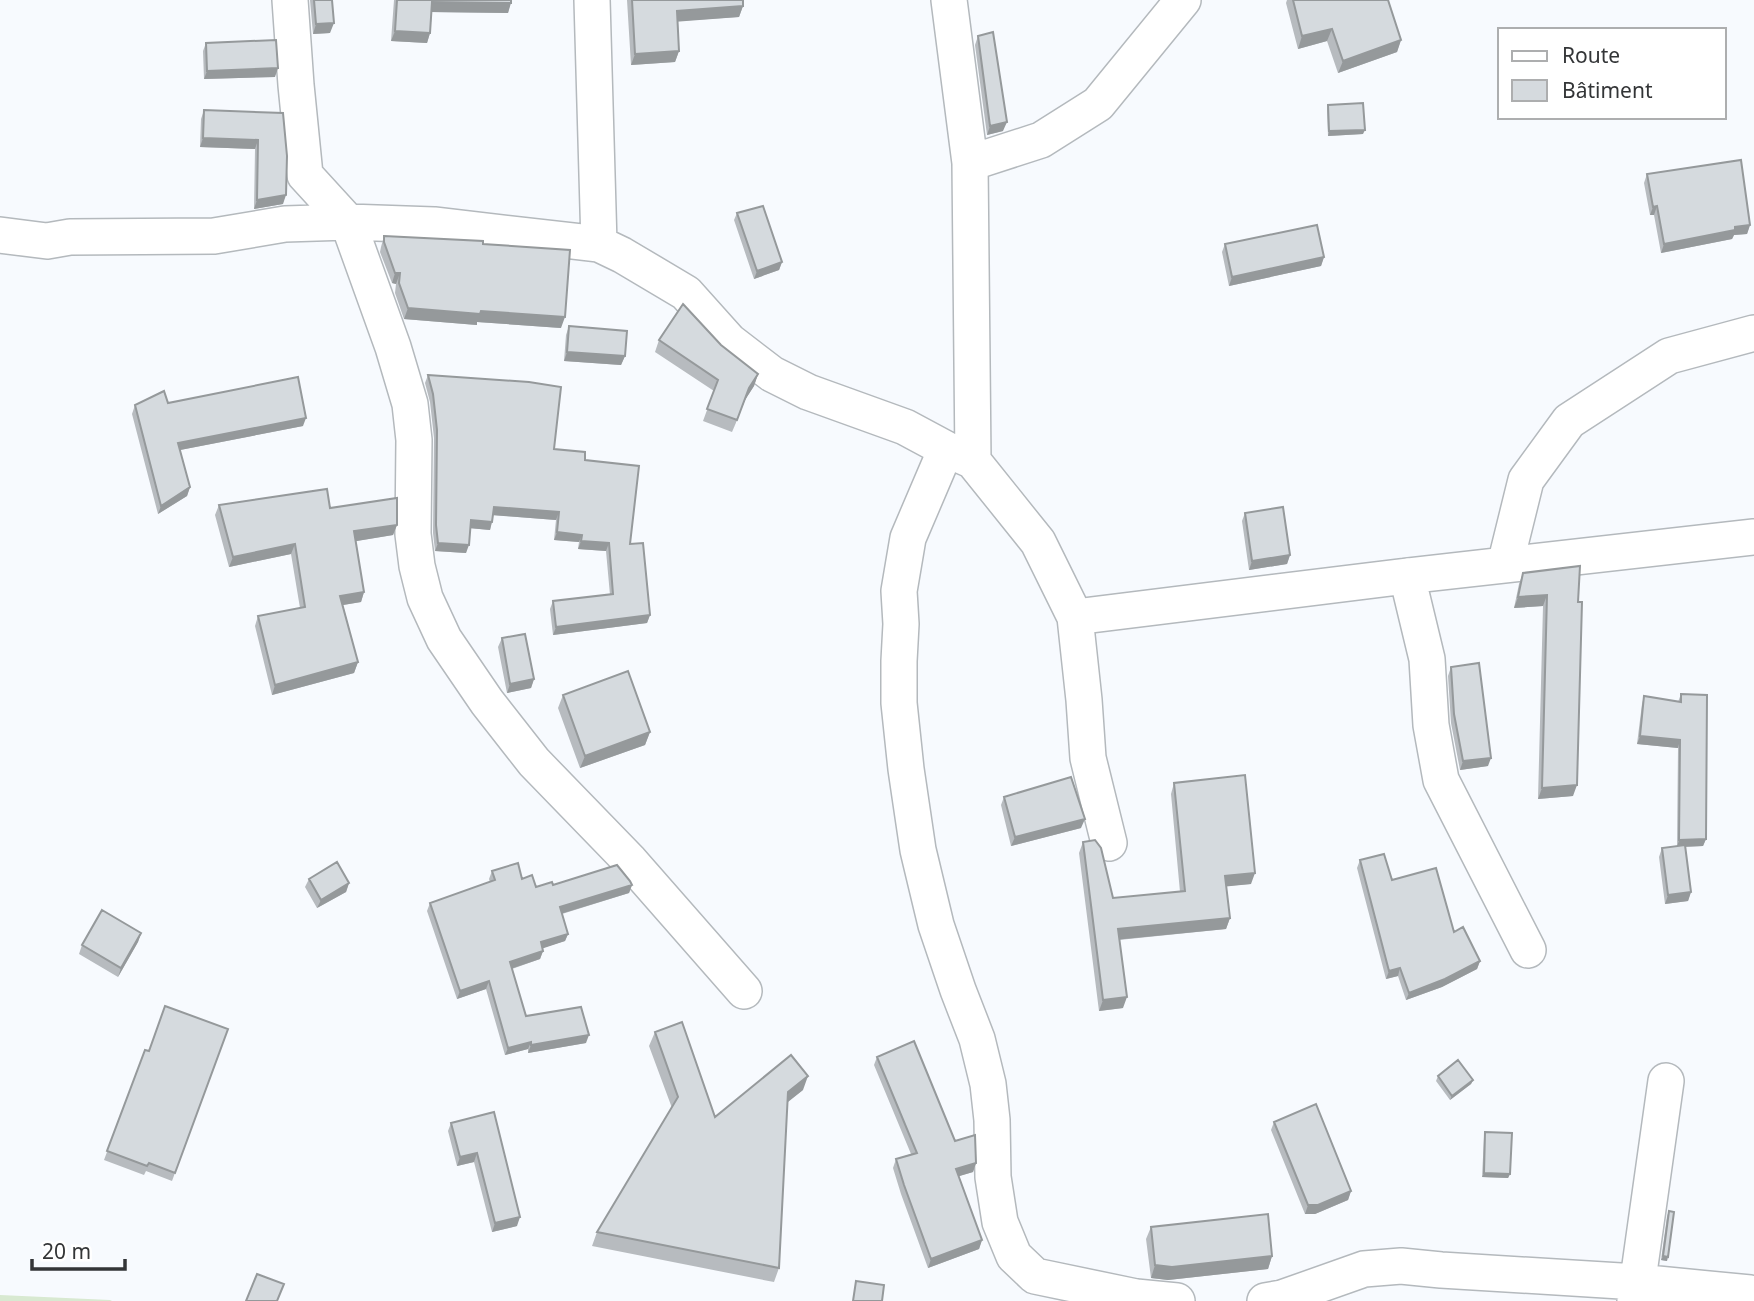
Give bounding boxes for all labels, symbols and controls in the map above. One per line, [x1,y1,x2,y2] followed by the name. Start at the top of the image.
[1498,28,1726,119] legend
[1562,41,1620,69] text: Route
[1562,76,1653,104] text: Bâtiment
[32,1228,124,1272] scale bar
[42,1237,91,1265] text: 20 m

